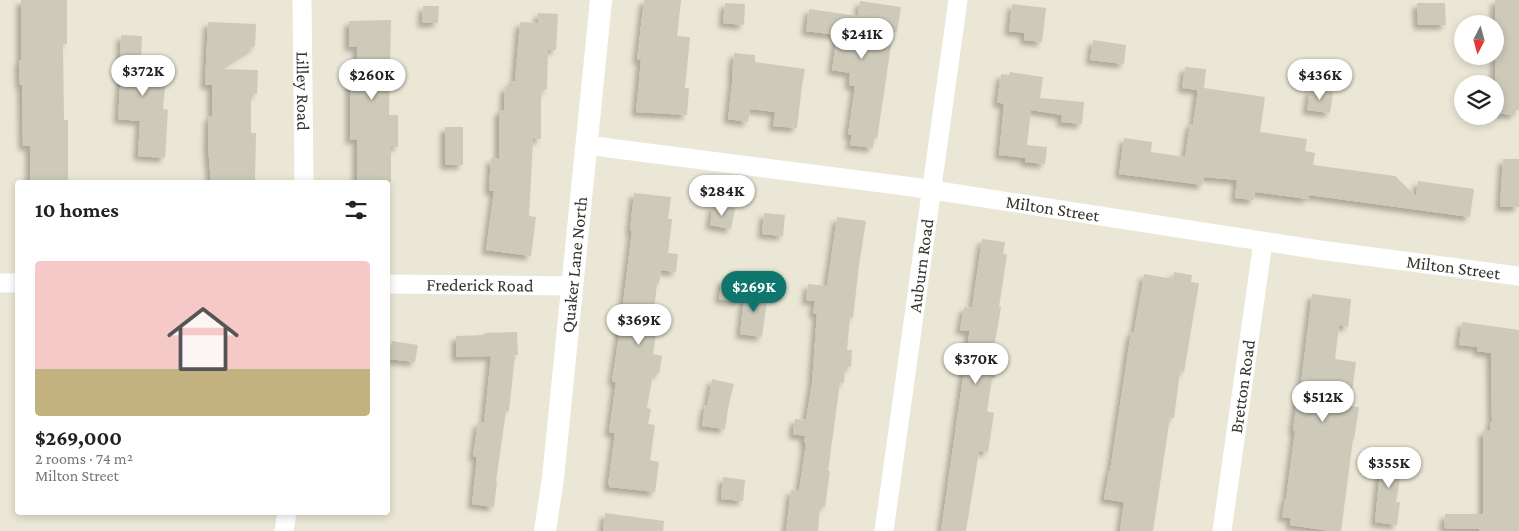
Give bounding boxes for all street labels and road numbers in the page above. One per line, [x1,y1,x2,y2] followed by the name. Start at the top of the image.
[293,51,313,131] street label: Lilley Road
[1004,192,1102,226] street label: Milton Street
[558,195,591,334] street label: Quaker Lane North
[905,217,937,314] street label: Auburn Road
[1405,251,1502,284] street label: Milton Street
[426,274,534,296] street label: Frederick Road
[1226,338,1259,434] street label: Bretton Road

